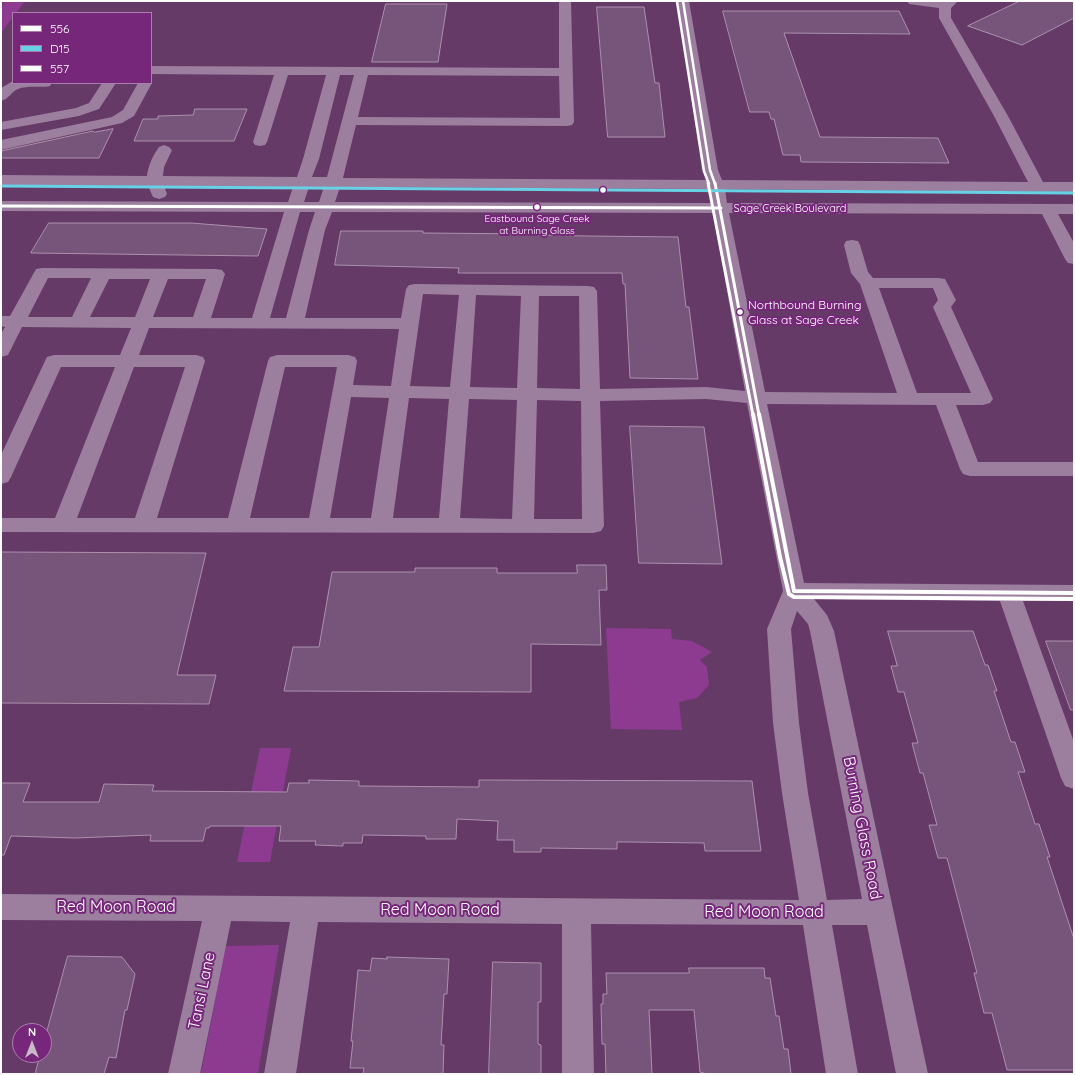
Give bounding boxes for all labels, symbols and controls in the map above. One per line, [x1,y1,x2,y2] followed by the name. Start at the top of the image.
[12,12,152,84] legend
[50,21,70,36] text: 556
[50,41,70,56] text: D15
[50,61,69,76] text: 557
[598,185,608,195] unlabelled marker
[532,202,542,212] marker: Eastbound Sage Creek at Burning Glass
[734,202,846,216] street label: Sage Creek Boulevard
[484,213,590,236] place label: Eastbound Sage Creek at Burning Glass
[748,298,862,326] place label: Northbound Burning Glass at Sage Creek
[735,307,745,317] marker: Northbound Burning Glass at Sage Creek
[839,755,885,901] street label: Burning Glass Road
[56,897,176,917] street label: Red Moon Road
[380,900,500,920] street label: Red Moon Road
[704,902,824,922] street label: Red Moon Road
[184,950,220,1032] street label: Tansi Lane
[12,1023,52,1063] north arrow
[28,1025,36,1039] text: N

